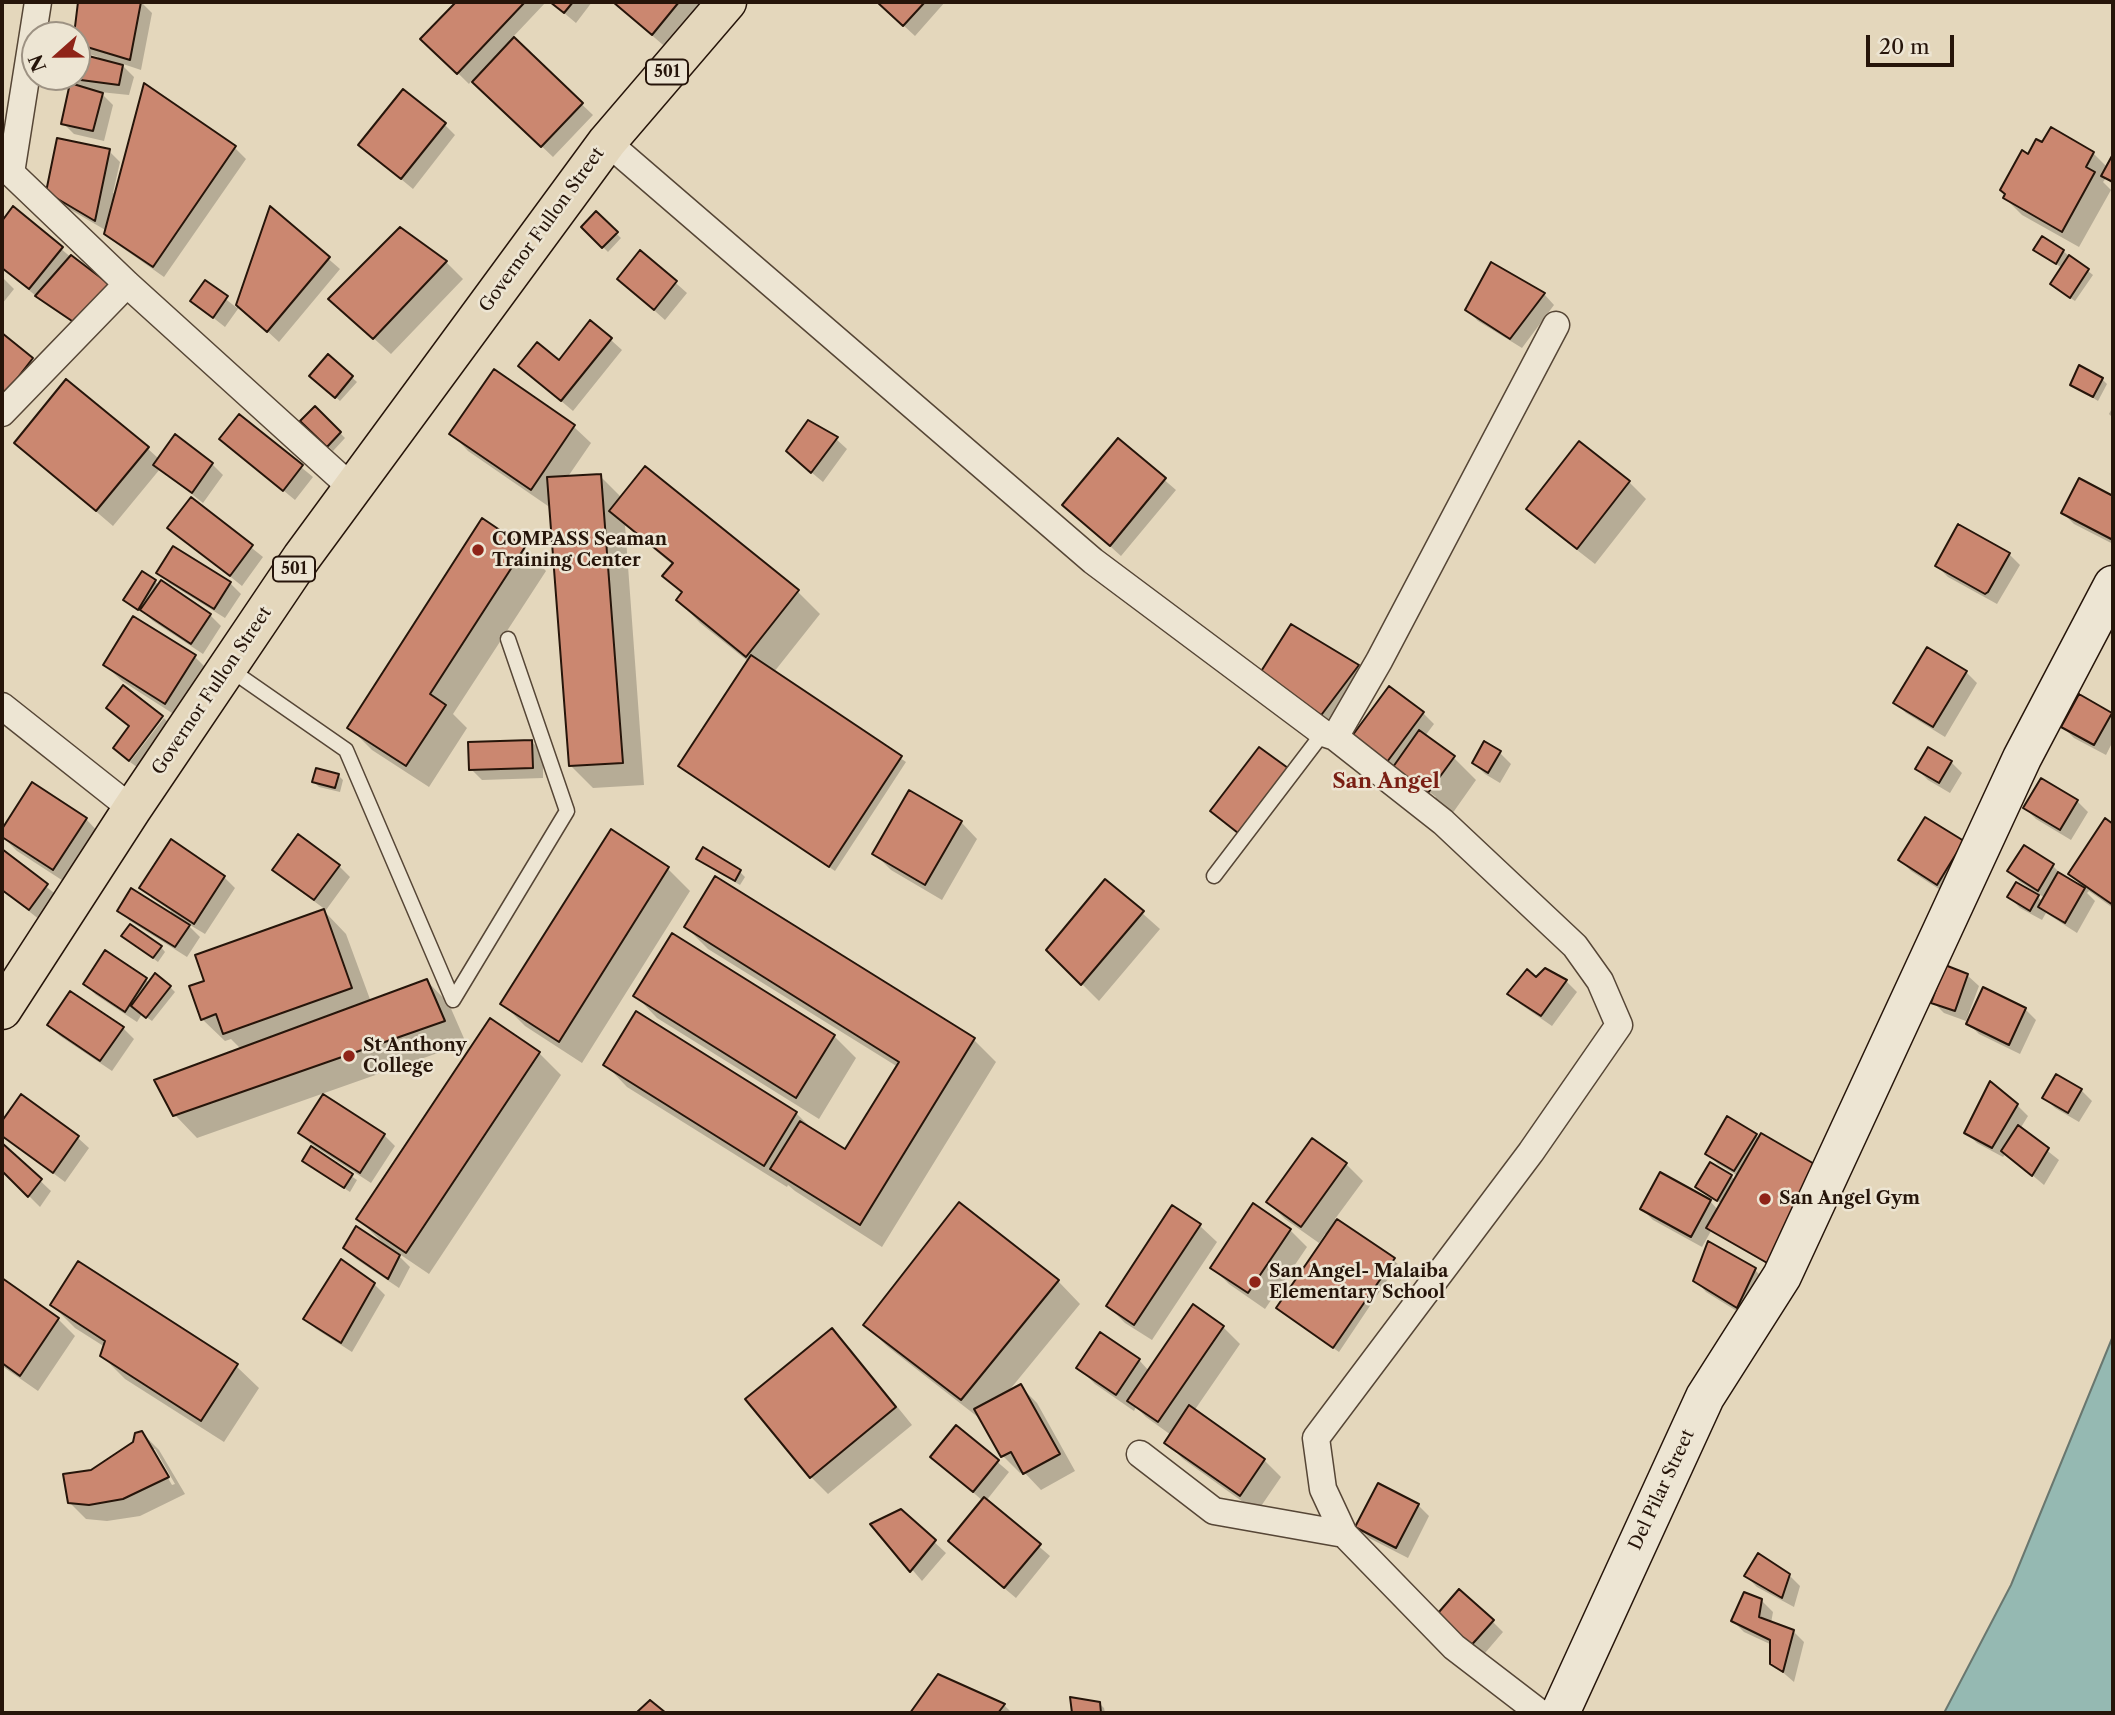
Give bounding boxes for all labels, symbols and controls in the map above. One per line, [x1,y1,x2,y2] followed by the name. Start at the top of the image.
[21,21,91,91] north arrow
[1870,21,1958,65] scale bar
[1879,34,1930,59] text: 20 m
[24,51,51,75] text: N
[646,60,688,85] road number: 501
[475,144,609,316] street label: Governor Fullon Street
[492,529,667,572] place label: COMPASS Seaman Training Center
[470,542,486,558] marker: COMPASS Seaman Training Center
[273,556,315,582] road number: 501
[148,603,276,779] street label: Governor Fullon Street
[1332,769,1440,795] district label: San Angel
[363,1035,466,1078] place label: St Anthony College
[341,1048,357,1064] marker: St Anthony College
[1779,1188,1920,1210] place label: San Angel Gym
[1757,1191,1773,1207] marker: San Angel Gym
[1269,1261,1448,1304] place label: San Angel- Malaiba Elementary School
[1247,1274,1263,1290] marker: San Angel- Malaiba Elementary School
[1625,1426,1699,1554] street label: Del Pilar Street

